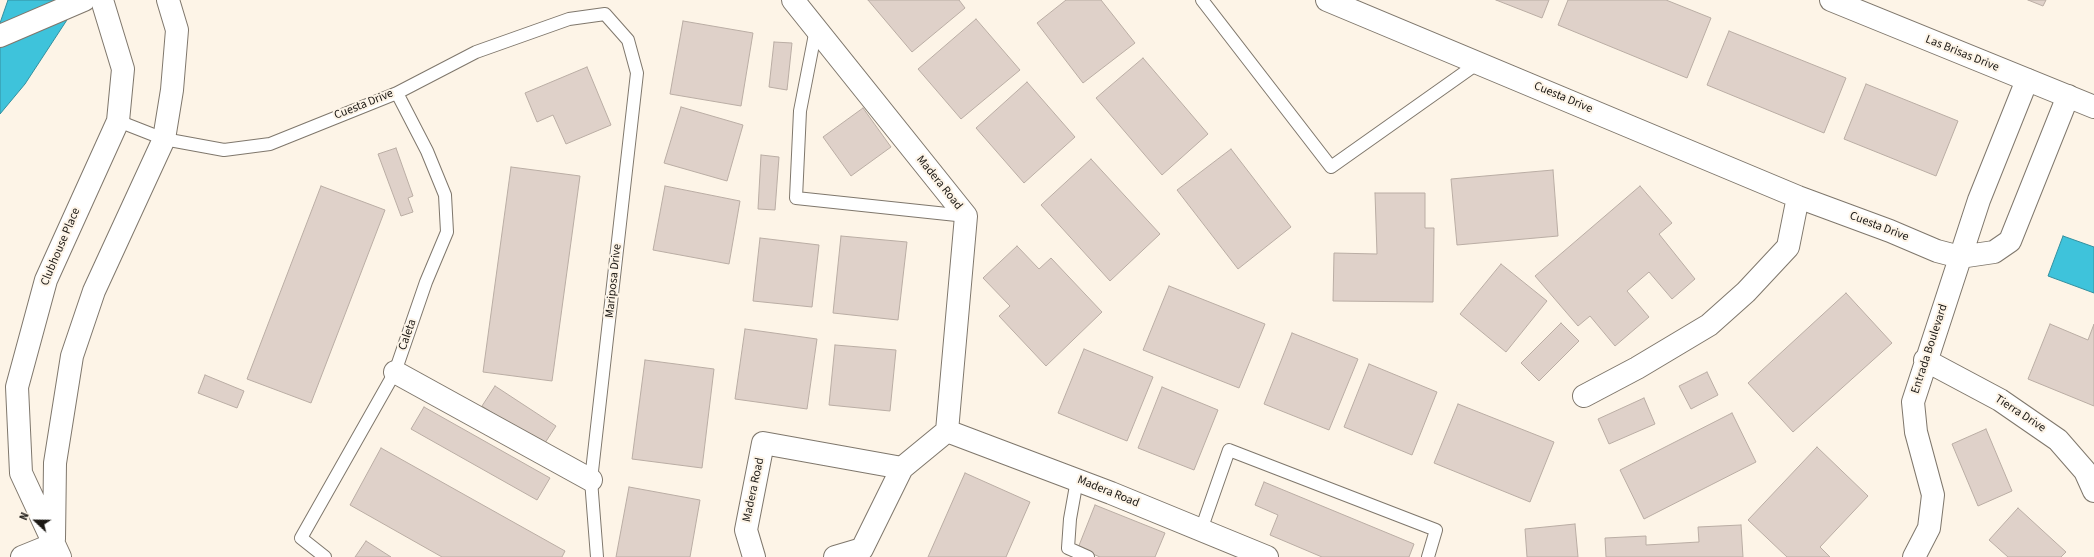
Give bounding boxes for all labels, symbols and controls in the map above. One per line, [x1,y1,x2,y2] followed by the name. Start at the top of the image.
[1923,33,2001,75] street label: Las Brisas Drive
[1532,79,1594,117] street label: Cuesta Drive
[332,87,396,123] street label: Cuesta Drive
[913,153,965,213] street label: Madera Road
[38,206,84,288] street label: Clubhouse Place
[1847,209,1911,245] street label: Cuesta Drive
[603,243,625,319] street label: Mariposa Drive
[1909,302,1951,396] street label: Entrada Boulevard
[396,318,420,352] street label: Caleta
[1992,392,2048,436] street label: Tierra Drive
[740,456,768,524] street label: Madera Road
[1075,473,1141,511] street label: Madera Road
[16,501,56,541] north arrow
[16,510,33,523] text: N

